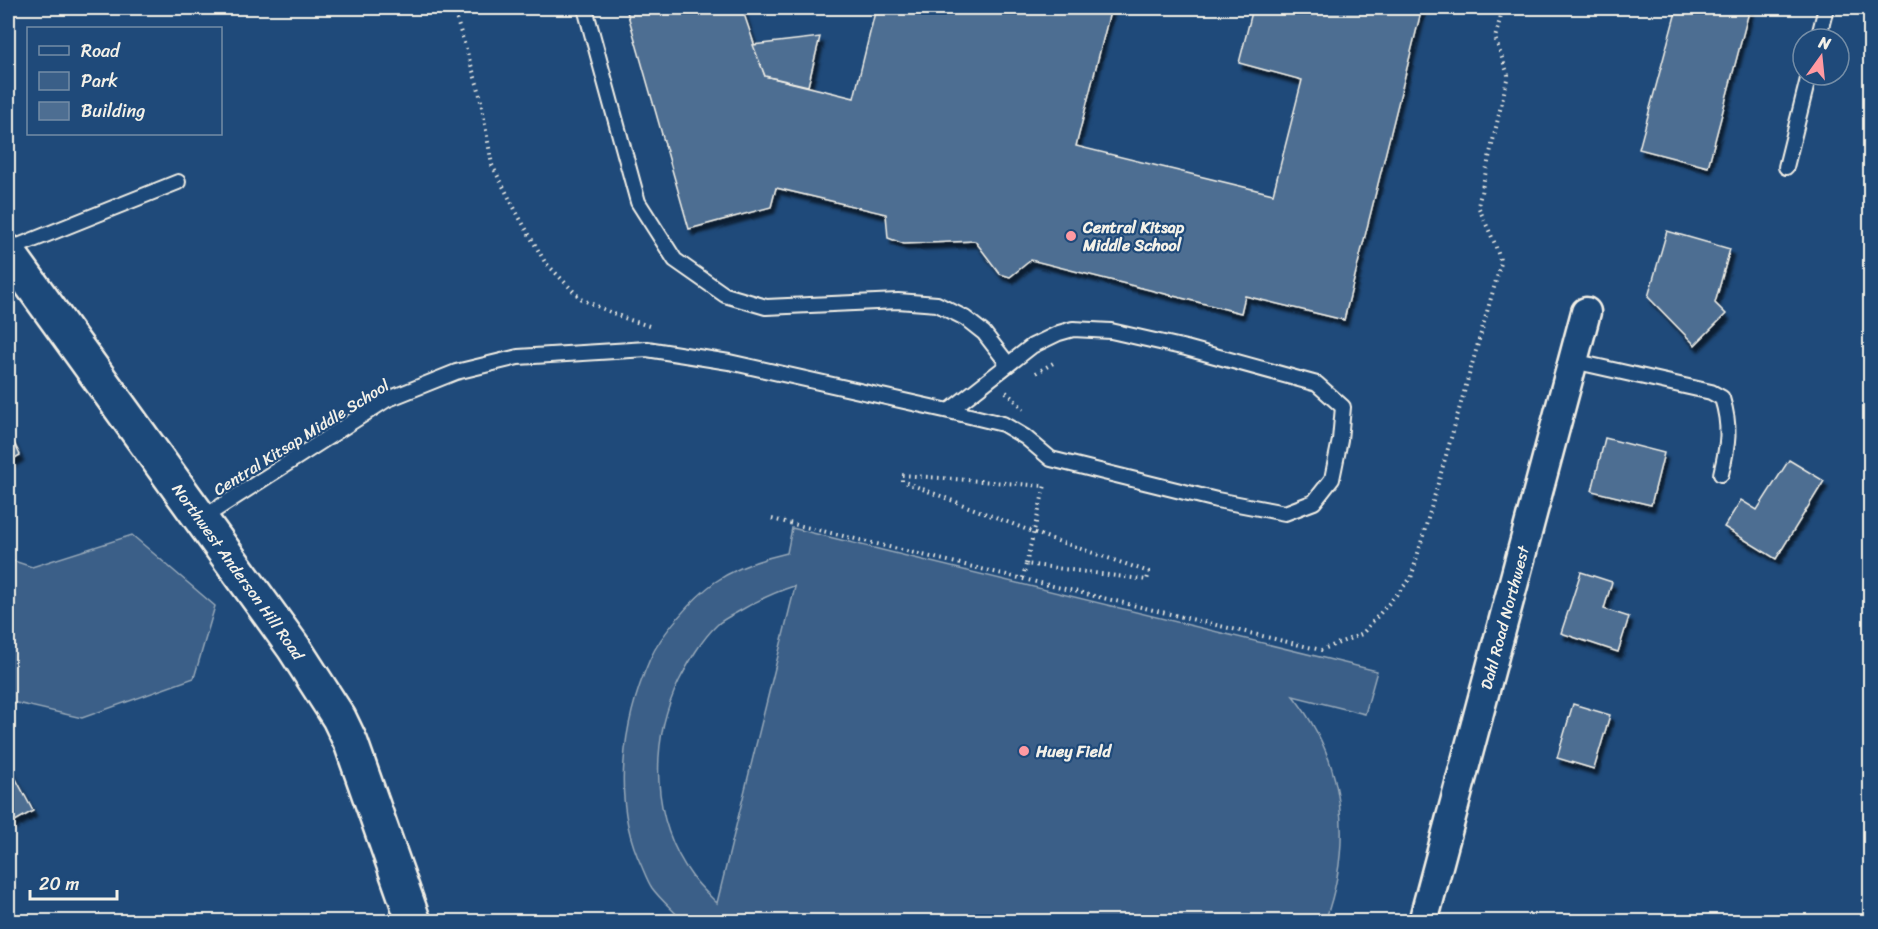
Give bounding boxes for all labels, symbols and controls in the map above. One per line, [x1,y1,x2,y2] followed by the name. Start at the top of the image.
[27,27,222,135] legend
[1791,27,1851,87] north arrow
[1815,27,1835,59] text: N
[81,35,121,67] text: Road
[81,65,118,97] text: Park
[81,95,145,127] text: Building
[1082,213,1185,260] place label: Central Kitsap Middle School
[1064,229,1078,243] marker: Central Kitsap Middle School
[207,371,396,504] street label: Central Kitsap Middle School
[164,477,313,667] street label: Northwest Anderson Hill Road
[1472,542,1538,693] street label: Dahl Road Northwest
[1035,737,1113,766] place label: Huey Field
[1017,744,1031,758] marker: Huey Field
[30,863,117,901] scale bar
[39,868,79,900] text: 20 m

